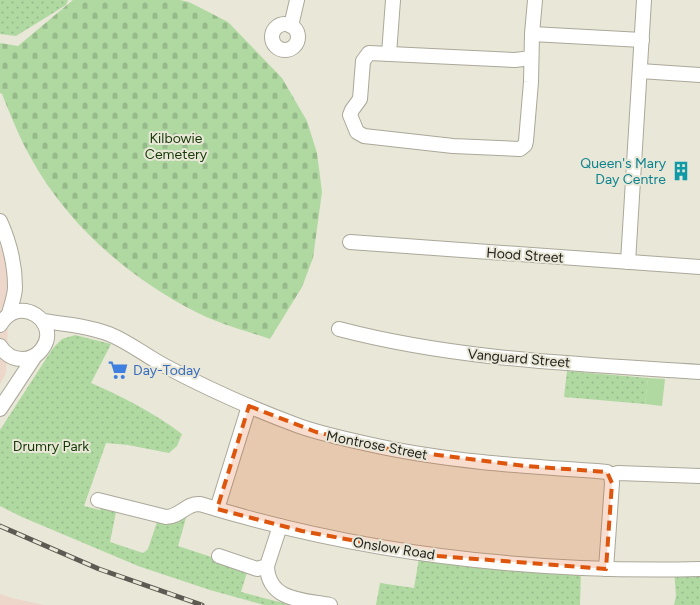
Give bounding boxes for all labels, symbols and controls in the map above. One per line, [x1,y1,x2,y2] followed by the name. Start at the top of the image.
[145,130,208,163] park label: Kilbowie Cemetery
[580,155,667,188] place label: Queen's Mary Day Centre
[670,160,692,182] building icon: Queen's Mary Day Centre
[486,244,564,267] street label: Hood Street
[467,346,571,371] street label: Vanguard Street
[107,359,129,381] supermarket icon: Day-Today
[133,362,201,379] place label: Day-Today
[325,427,429,464] street label: Montrose Street
[13,438,89,455] park label: Drumry Park
[352,534,436,563] street label: Onslow Road

